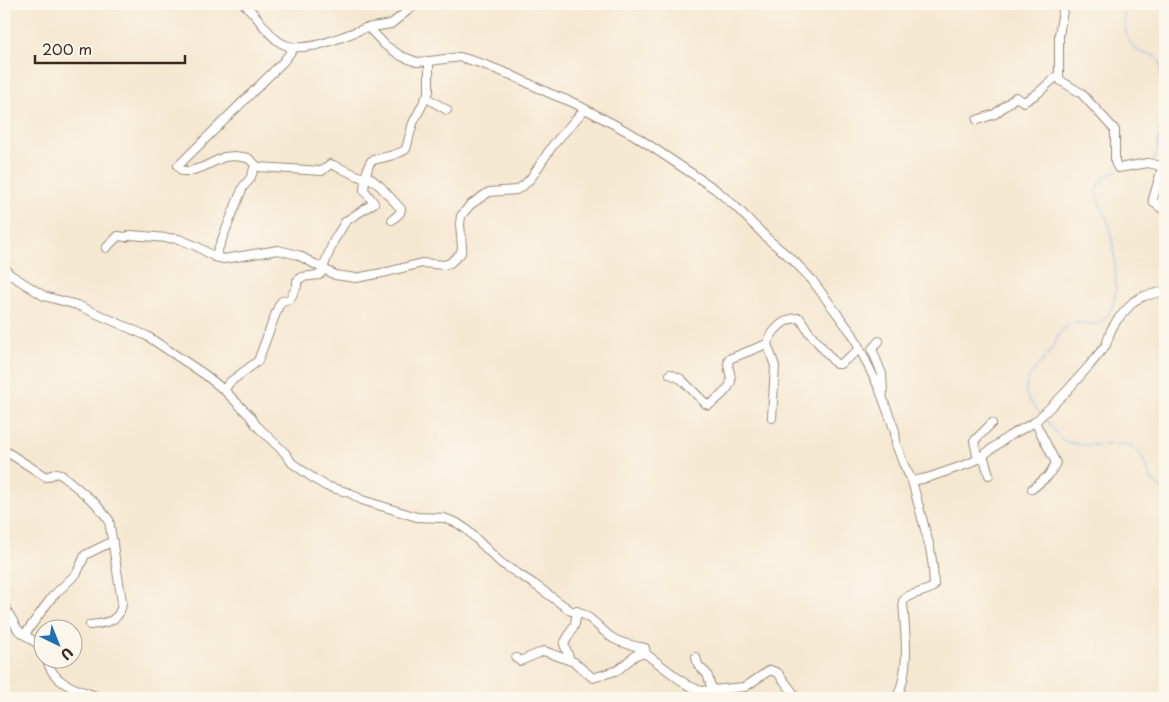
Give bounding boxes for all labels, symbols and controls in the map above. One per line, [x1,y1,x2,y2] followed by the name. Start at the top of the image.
[35,32,185,64] scale bar
[42,37,92,60] text: 200 m
[32,620,82,670] north arrow
[56,643,78,665] text: U

